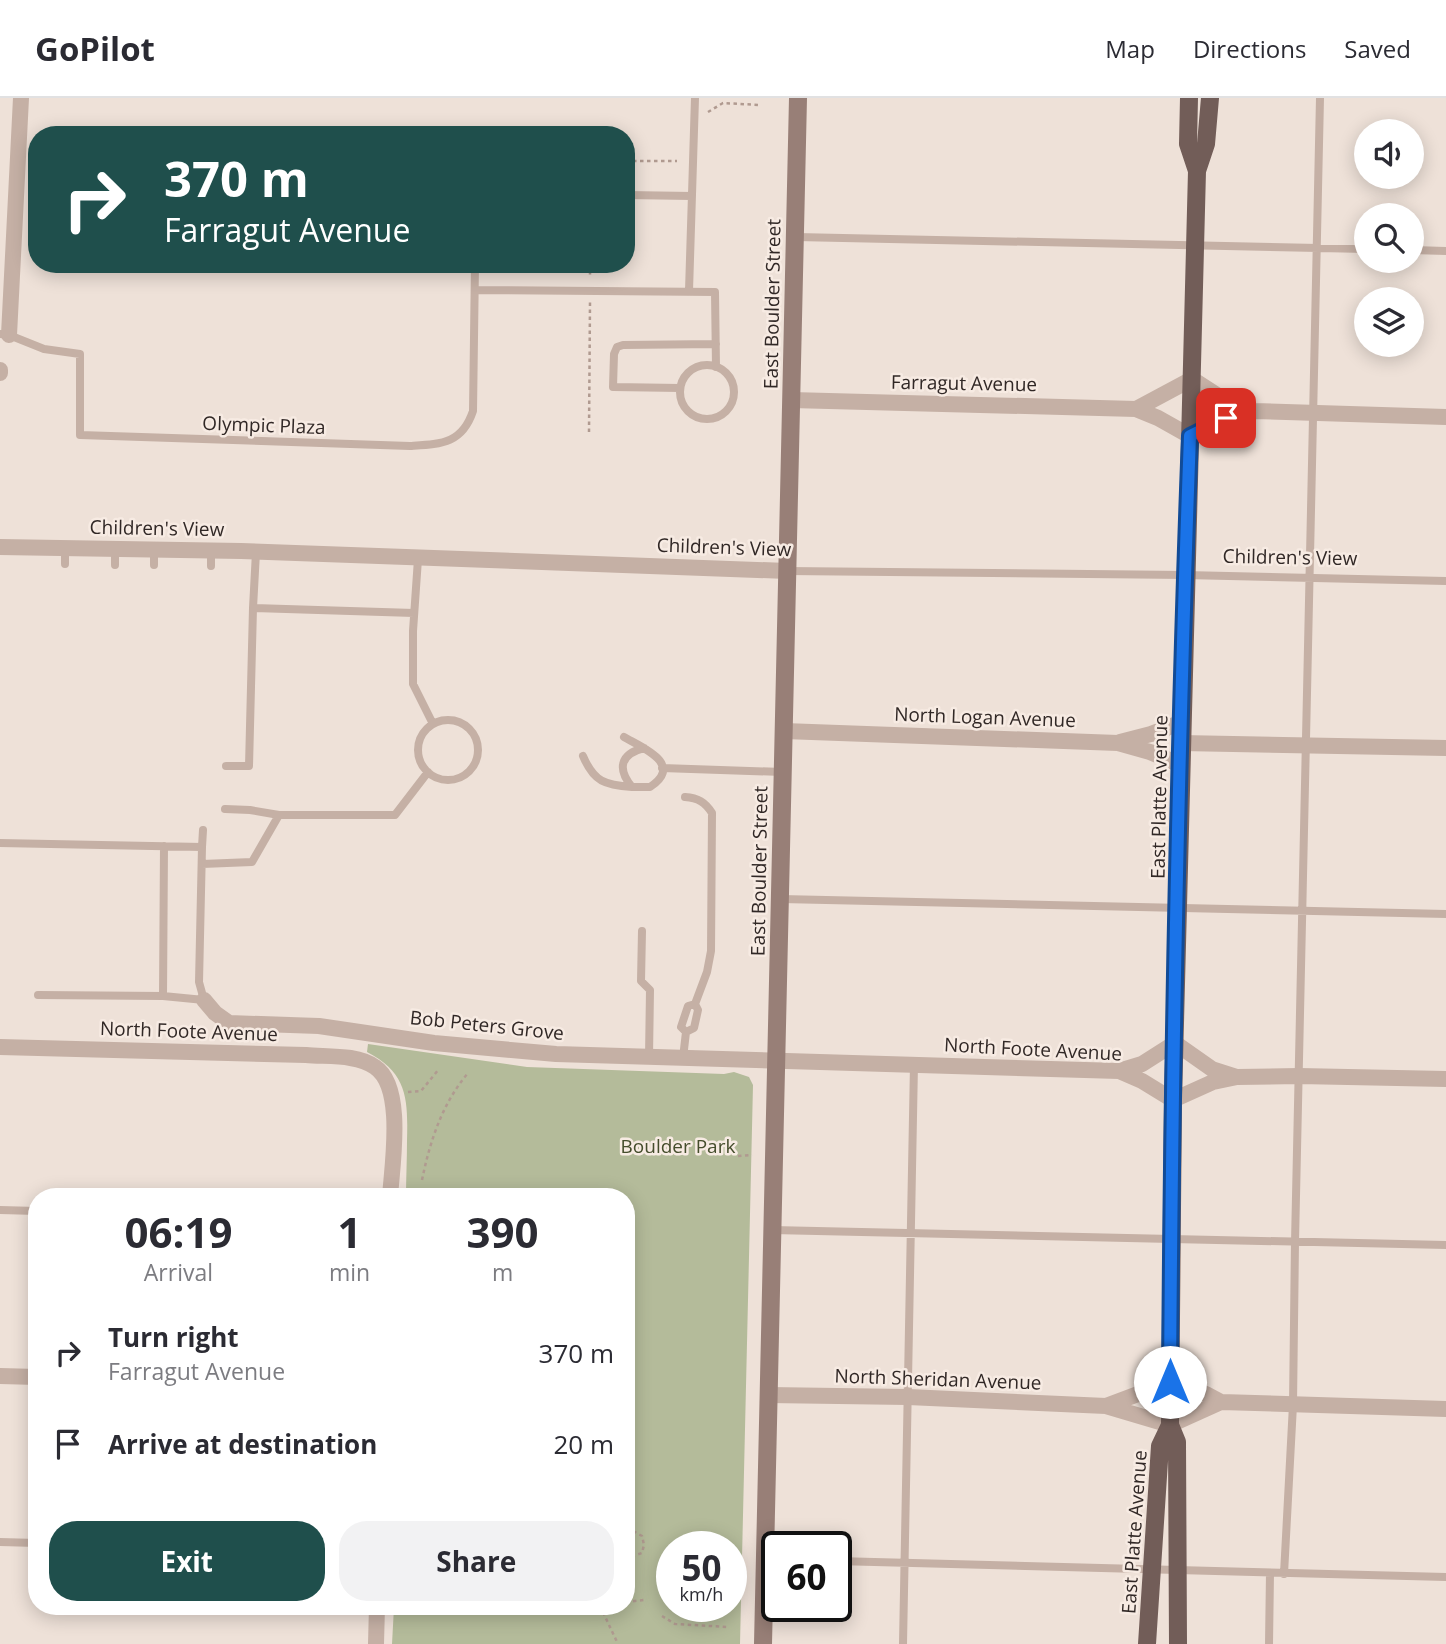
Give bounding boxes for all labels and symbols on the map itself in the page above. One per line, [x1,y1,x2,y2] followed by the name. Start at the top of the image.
[758,219,786,389] street label: East Boulder Street
[891,369,1037,397] street label: Farragut Avenue
[1196,388,1256,448] pin
[202,410,326,440] street label: Olympic Plaza
[89,514,225,542] street label: Children's View
[656,532,792,562] street label: Children's View
[1222,543,1358,571] street label: Children's View
[894,701,1076,733] street label: North Logan Avenue
[1145,715,1173,879] street label: East Platte Avenue
[745,786,773,956] street label: East Boulder Street
[409,1004,565,1046] street label: Bob Peters Grove
[100,1015,278,1047] street label: North Foote Avenue
[943,1031,1123,1067] street label: North Foote Avenue
[621,1133,735,1159] park label: Boulder Park
[1133,1345,1207,1419] position arrow
[834,1362,1042,1396] street label: North Sheridan Avenue
[1115,1449,1153,1615] street label: East Platte Avenue
[761,1531,852,1622] speed limit sign: 60

